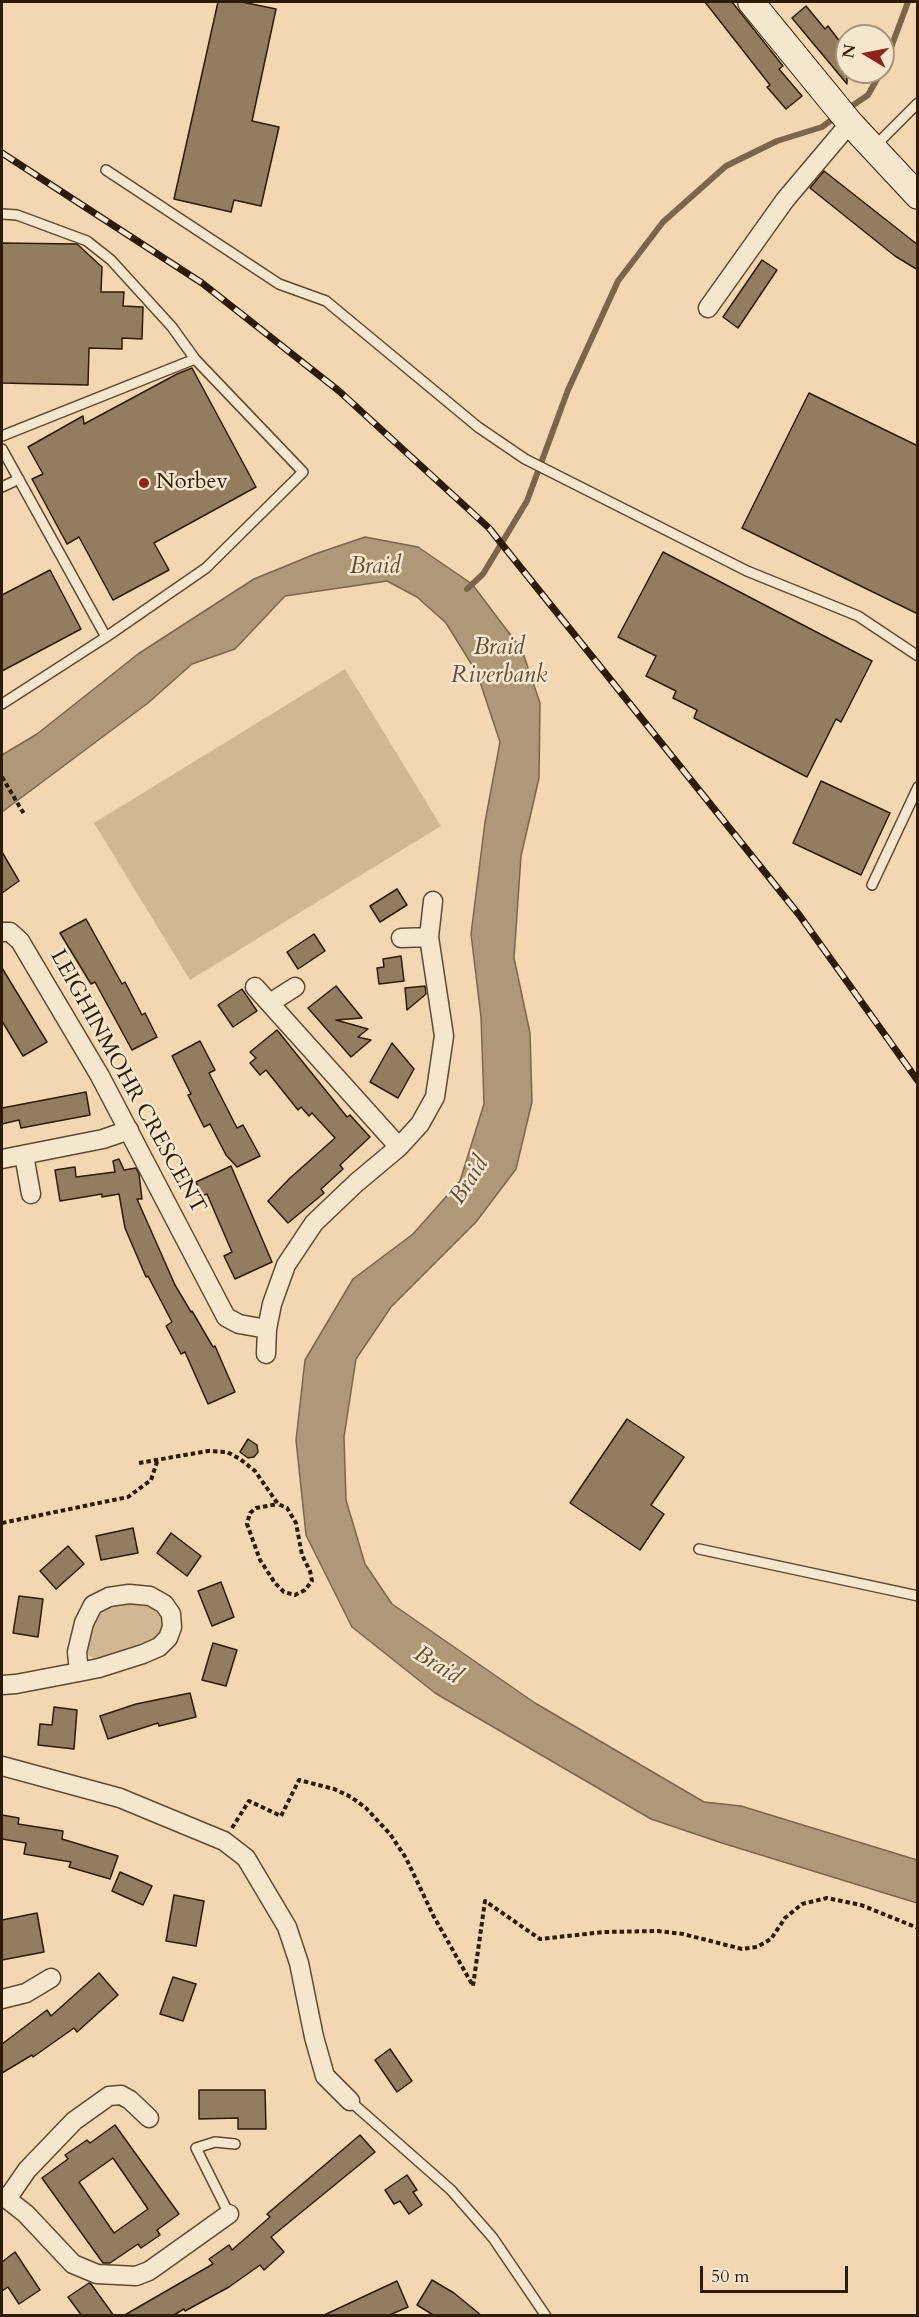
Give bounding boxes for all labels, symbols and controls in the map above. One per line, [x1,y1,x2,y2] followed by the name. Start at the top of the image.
[835,24,895,84] north arrow
[837,42,861,60] text: N
[156,470,228,496] place label: Norbev
[137,476,151,490] marker: Norbev
[350,553,400,581] water label: Braid
[451,634,547,690] water label: Braid Riverbank
[43,945,211,1219] street label: LEIGHINMOHR CRESCENT
[444,1152,496,1210] water label: Braid
[408,1640,466,1692] water label: Braid
[703,2254,852,2292] scale bar
[711,2264,750,2289] text: 50 m

